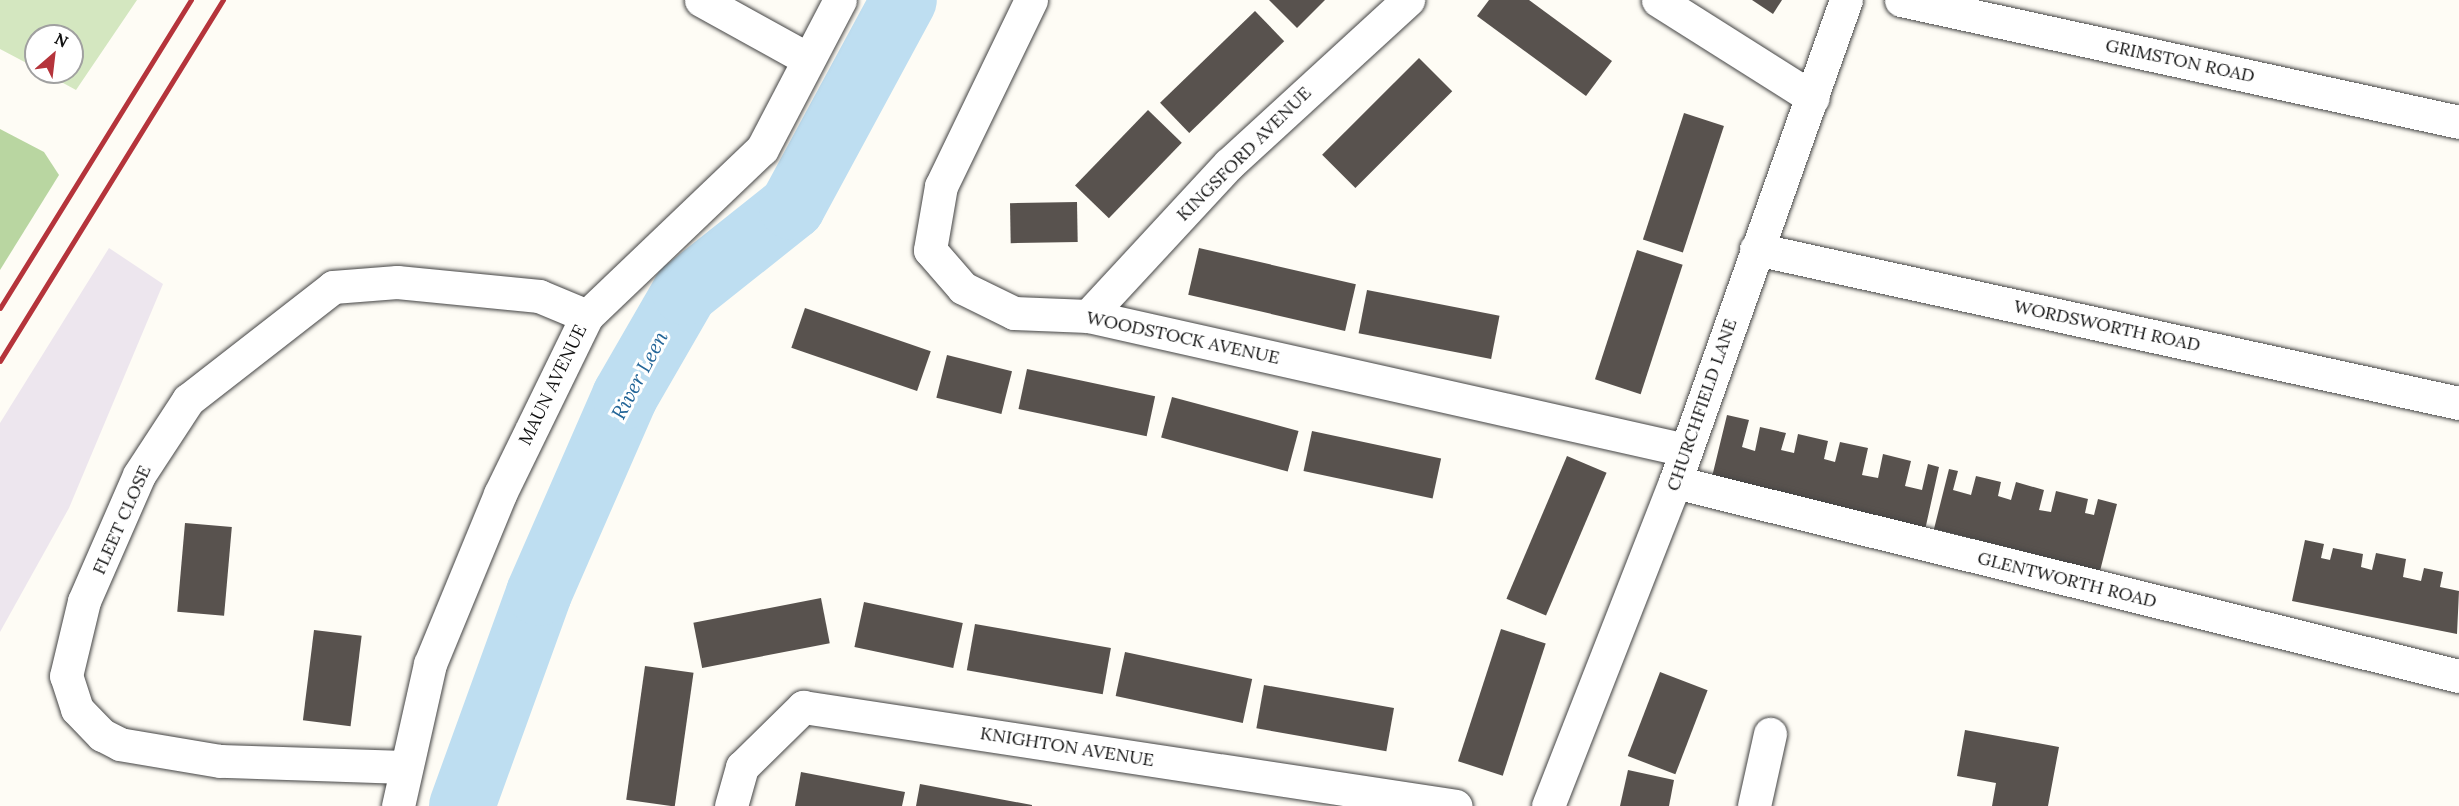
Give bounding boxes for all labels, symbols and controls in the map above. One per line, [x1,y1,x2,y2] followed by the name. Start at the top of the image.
[24,24,84,84] north arrow
[51,28,72,52] text: N
[2103,35,2257,87] street label: GRIMSTON ROAD
[1172,82,1316,226] street label: KINGSFORD AVENUE
[2012,296,2202,356] street label: WORDSWORTH ROAD
[1084,307,1282,369] street label: WOODSTOCK AVENUE
[1662,316,1742,494] street label: CHURCHFIELD LANE
[514,321,592,449] street label: MAUN AVENUE
[606,327,672,423] water label: River Leen
[88,462,156,578] street label: FLEET CLOSE
[1975,547,2159,613] street label: GLENTWORTH ROAD
[979,723,1155,771] street label: KNIGHTON AVENUE

